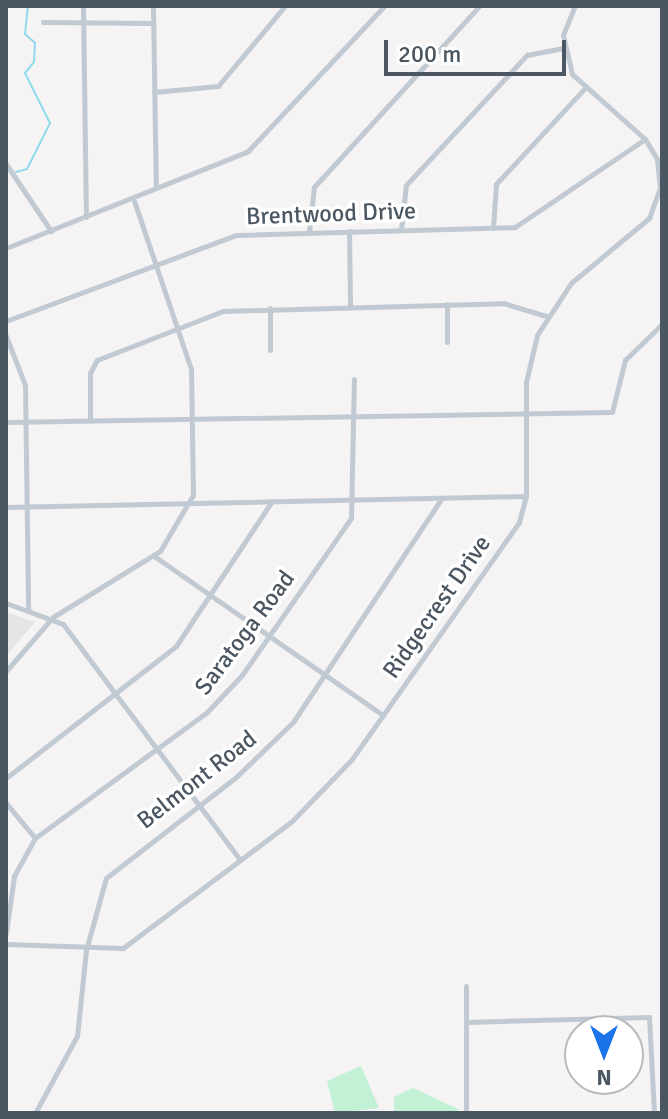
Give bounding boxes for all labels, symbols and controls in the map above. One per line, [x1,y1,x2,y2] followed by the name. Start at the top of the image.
[388,24,570,74] scale bar
[398,39,461,69] text: 200 m
[246,197,416,231] street label: Brentwood Drive
[377,530,497,684] street label: Ridgecrest Drive
[189,565,301,701] street label: Saratoga Road
[132,725,262,835] street label: Belmont Road
[564,1015,644,1095] north arrow
[596,1064,612,1091] text: N

